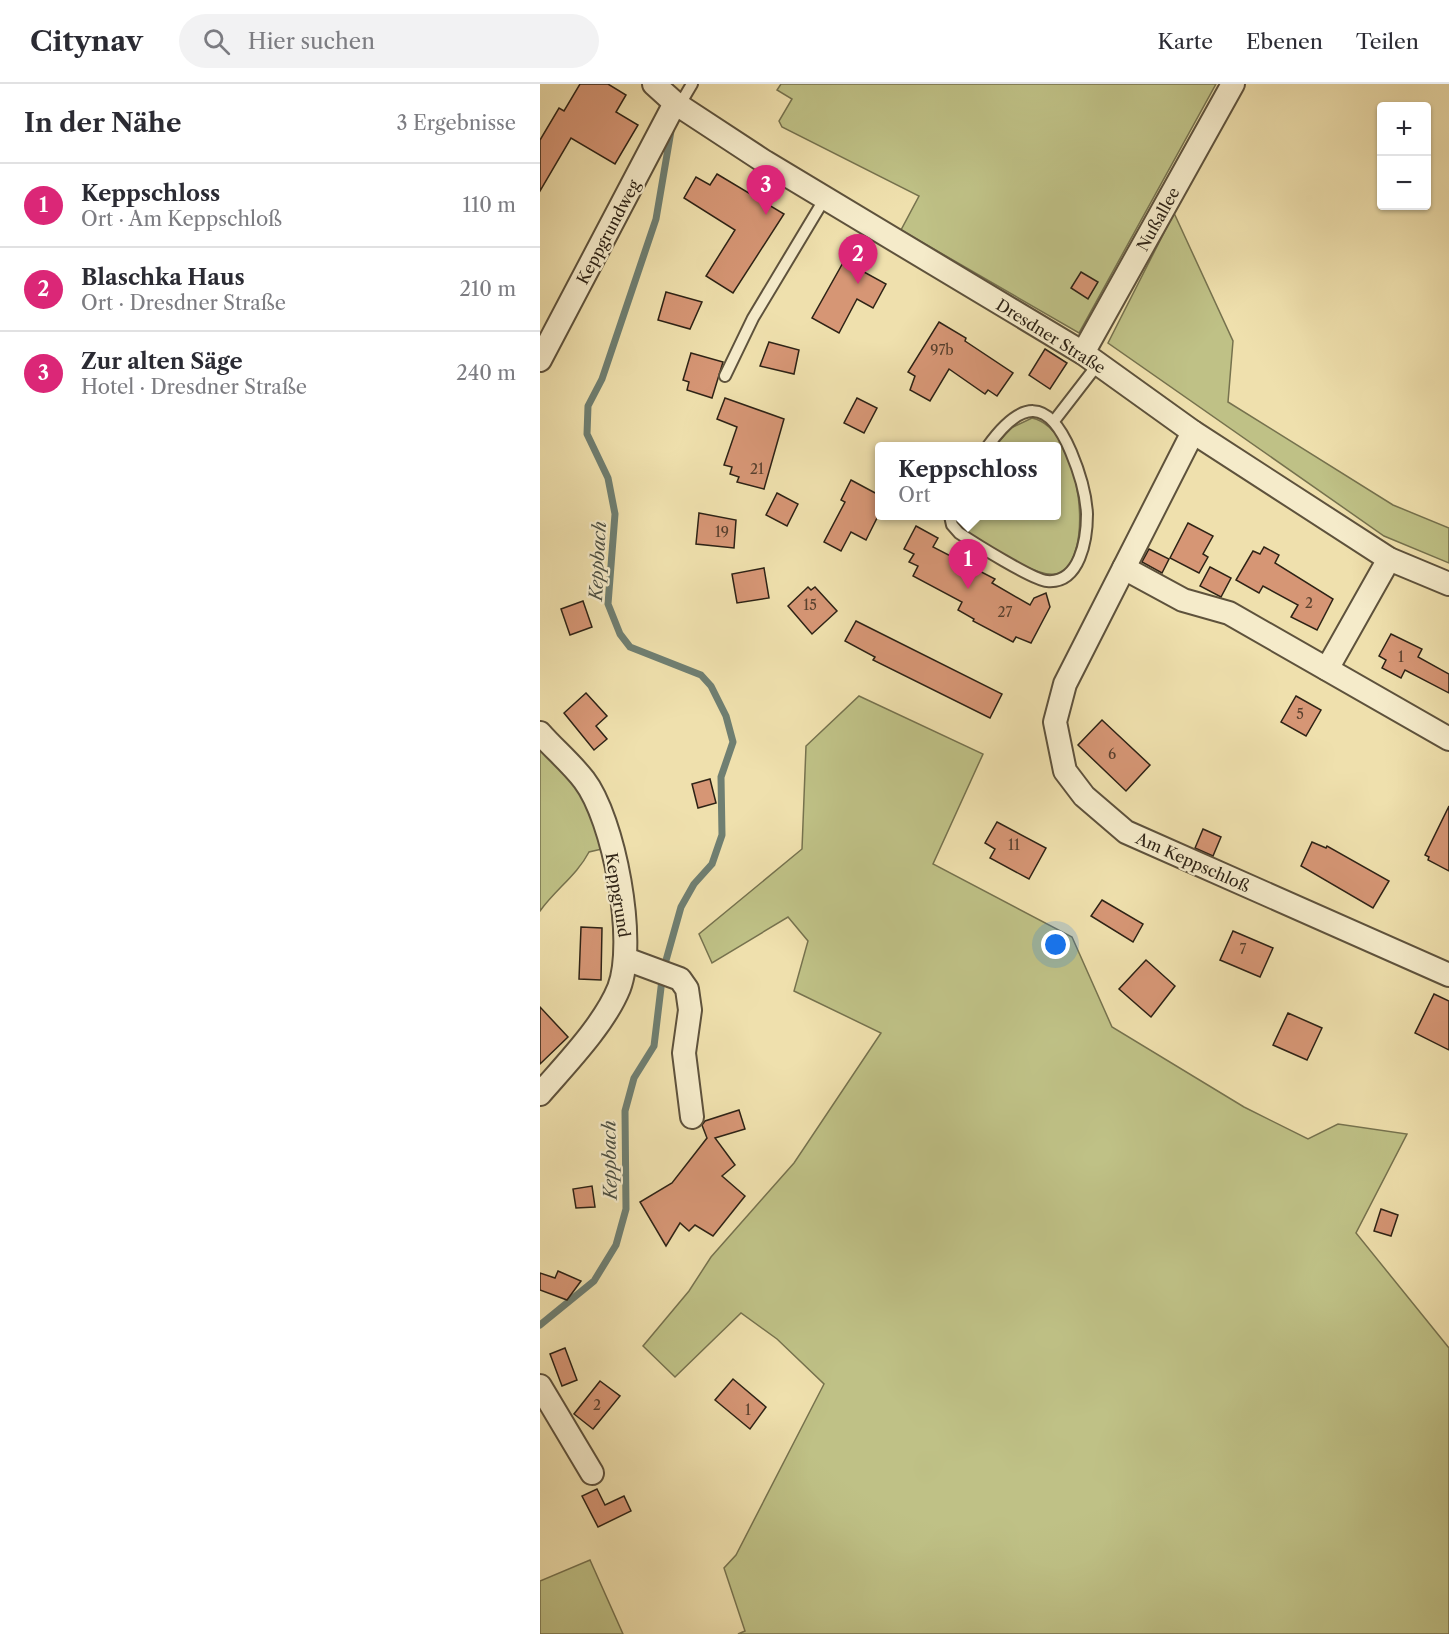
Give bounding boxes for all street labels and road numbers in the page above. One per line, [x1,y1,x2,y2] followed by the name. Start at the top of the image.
[572,176,644,288] street label: Keppgrundweg
[1132,184,1184,254] street label: Nußallee
[993,294,1109,378] street label: Dresdner Straße
[1132,827,1253,896] street label: Am Keppschloß
[601,851,635,939] street label: Keppgrund

